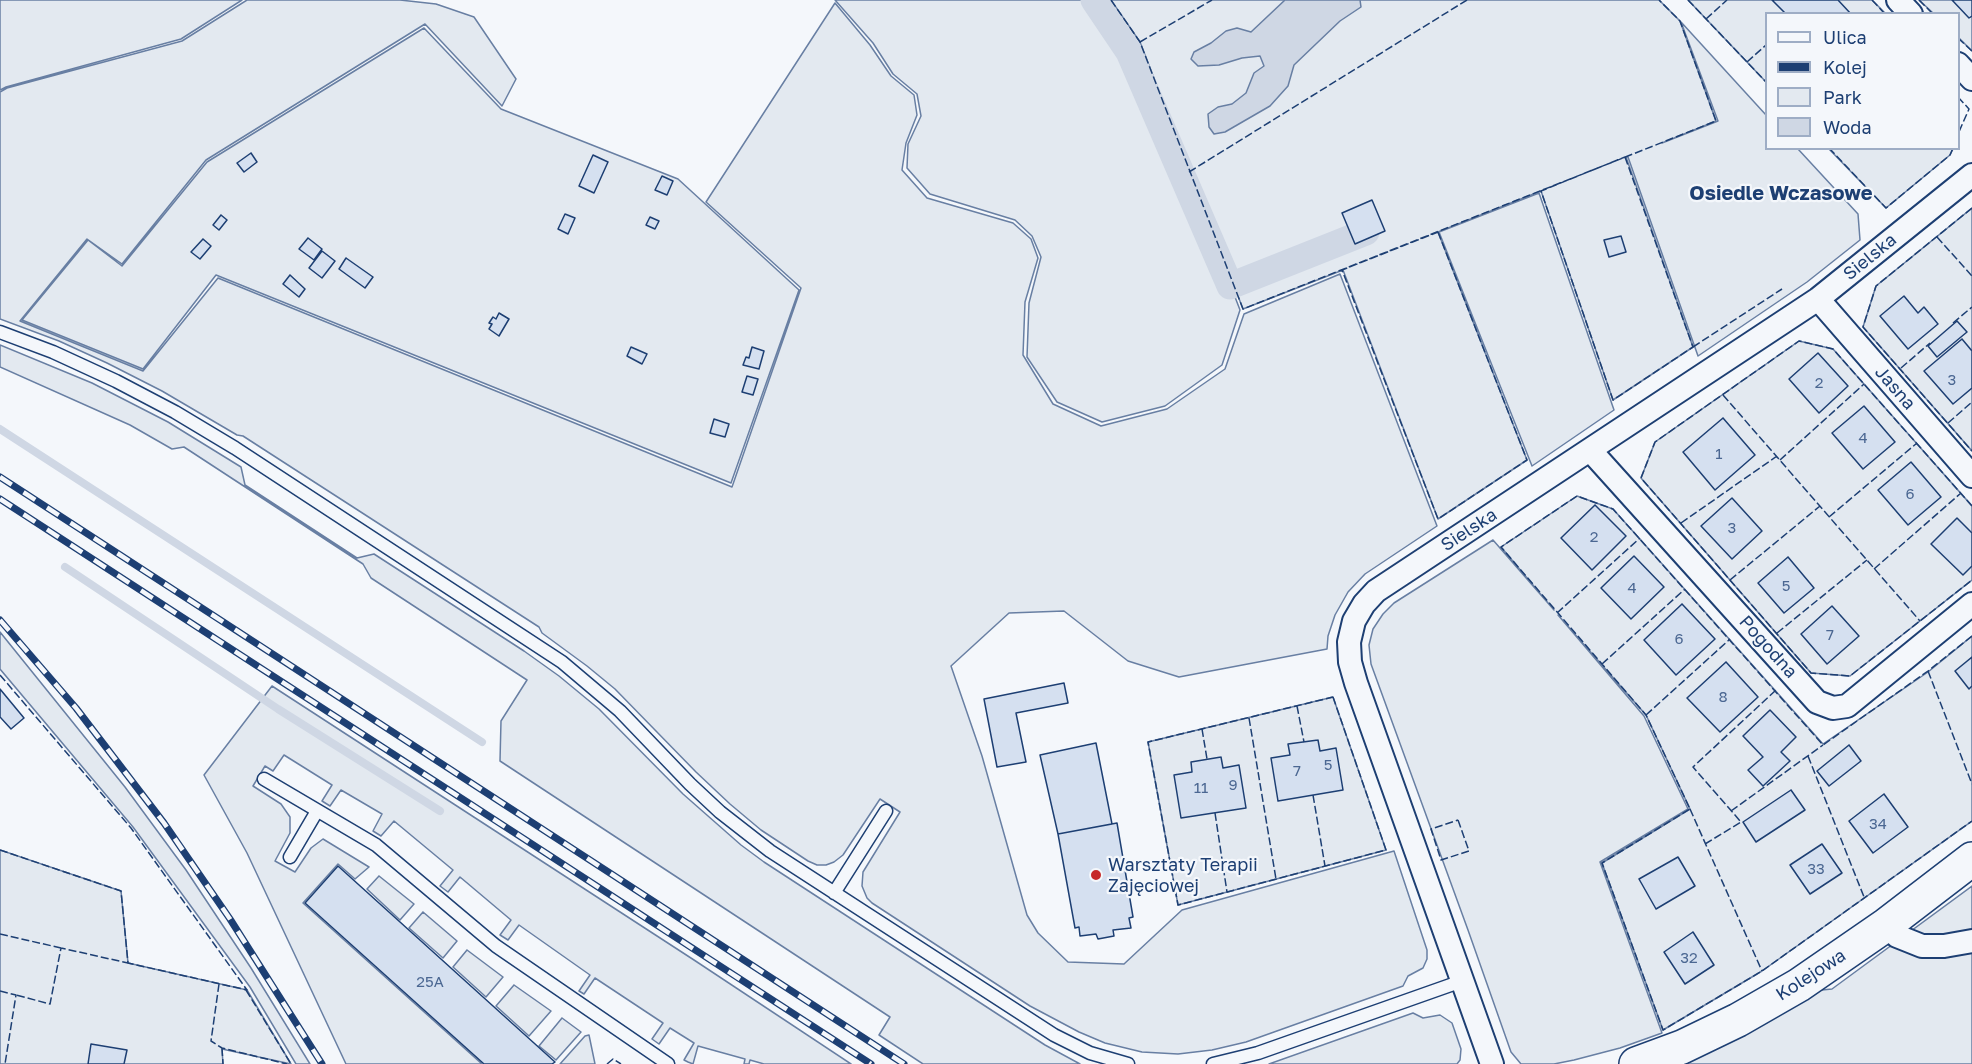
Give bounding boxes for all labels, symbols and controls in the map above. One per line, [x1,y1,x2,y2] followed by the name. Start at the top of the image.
[1765,12,1960,150] legend
[1823,26,1867,48] text: Ulica
[1823,56,1867,78] text: Kolej
[1823,86,1862,108] text: Park
[1823,116,1872,138] text: Woda
[1689,182,1873,206] district label: Osiedle Wczasowe
[1839,229,1901,285] street label: Sielska
[1870,362,1920,414] street label: Jasna
[1948,371,1956,389] house number: 3
[1815,374,1823,392] house number: 2
[1858,429,1868,447] house number: 4
[1715,445,1723,463] house number: 1
[1905,485,1915,503] house number: 6
[1437,504,1501,556] street label: Sielska
[1728,519,1736,537] house number: 3
[1590,528,1598,546] house number: 2
[1782,577,1790,595] house number: 5
[1627,579,1637,597] house number: 4
[1734,611,1802,683] street label: Pogodna
[1826,626,1834,644] house number: 7
[1674,630,1684,648] house number: 6
[1718,688,1728,706] house number: 8
[1324,756,1332,774] house number: 5
[1293,762,1301,780] house number: 7
[1228,776,1238,794] house number: 9
[1194,779,1208,797] house number: 11
[1869,815,1887,833] house number: 34
[1108,854,1258,896] place label: Warsztaty Terapii Zajęciowej
[1807,860,1825,878] house number: 33
[1089,868,1103,882] marker: Warsztaty Terapii Zajęciowej
[1772,945,1850,1005] street label: Kolejowa
[1680,949,1698,967] house number: 32
[416,973,444,991] house number: 25A

